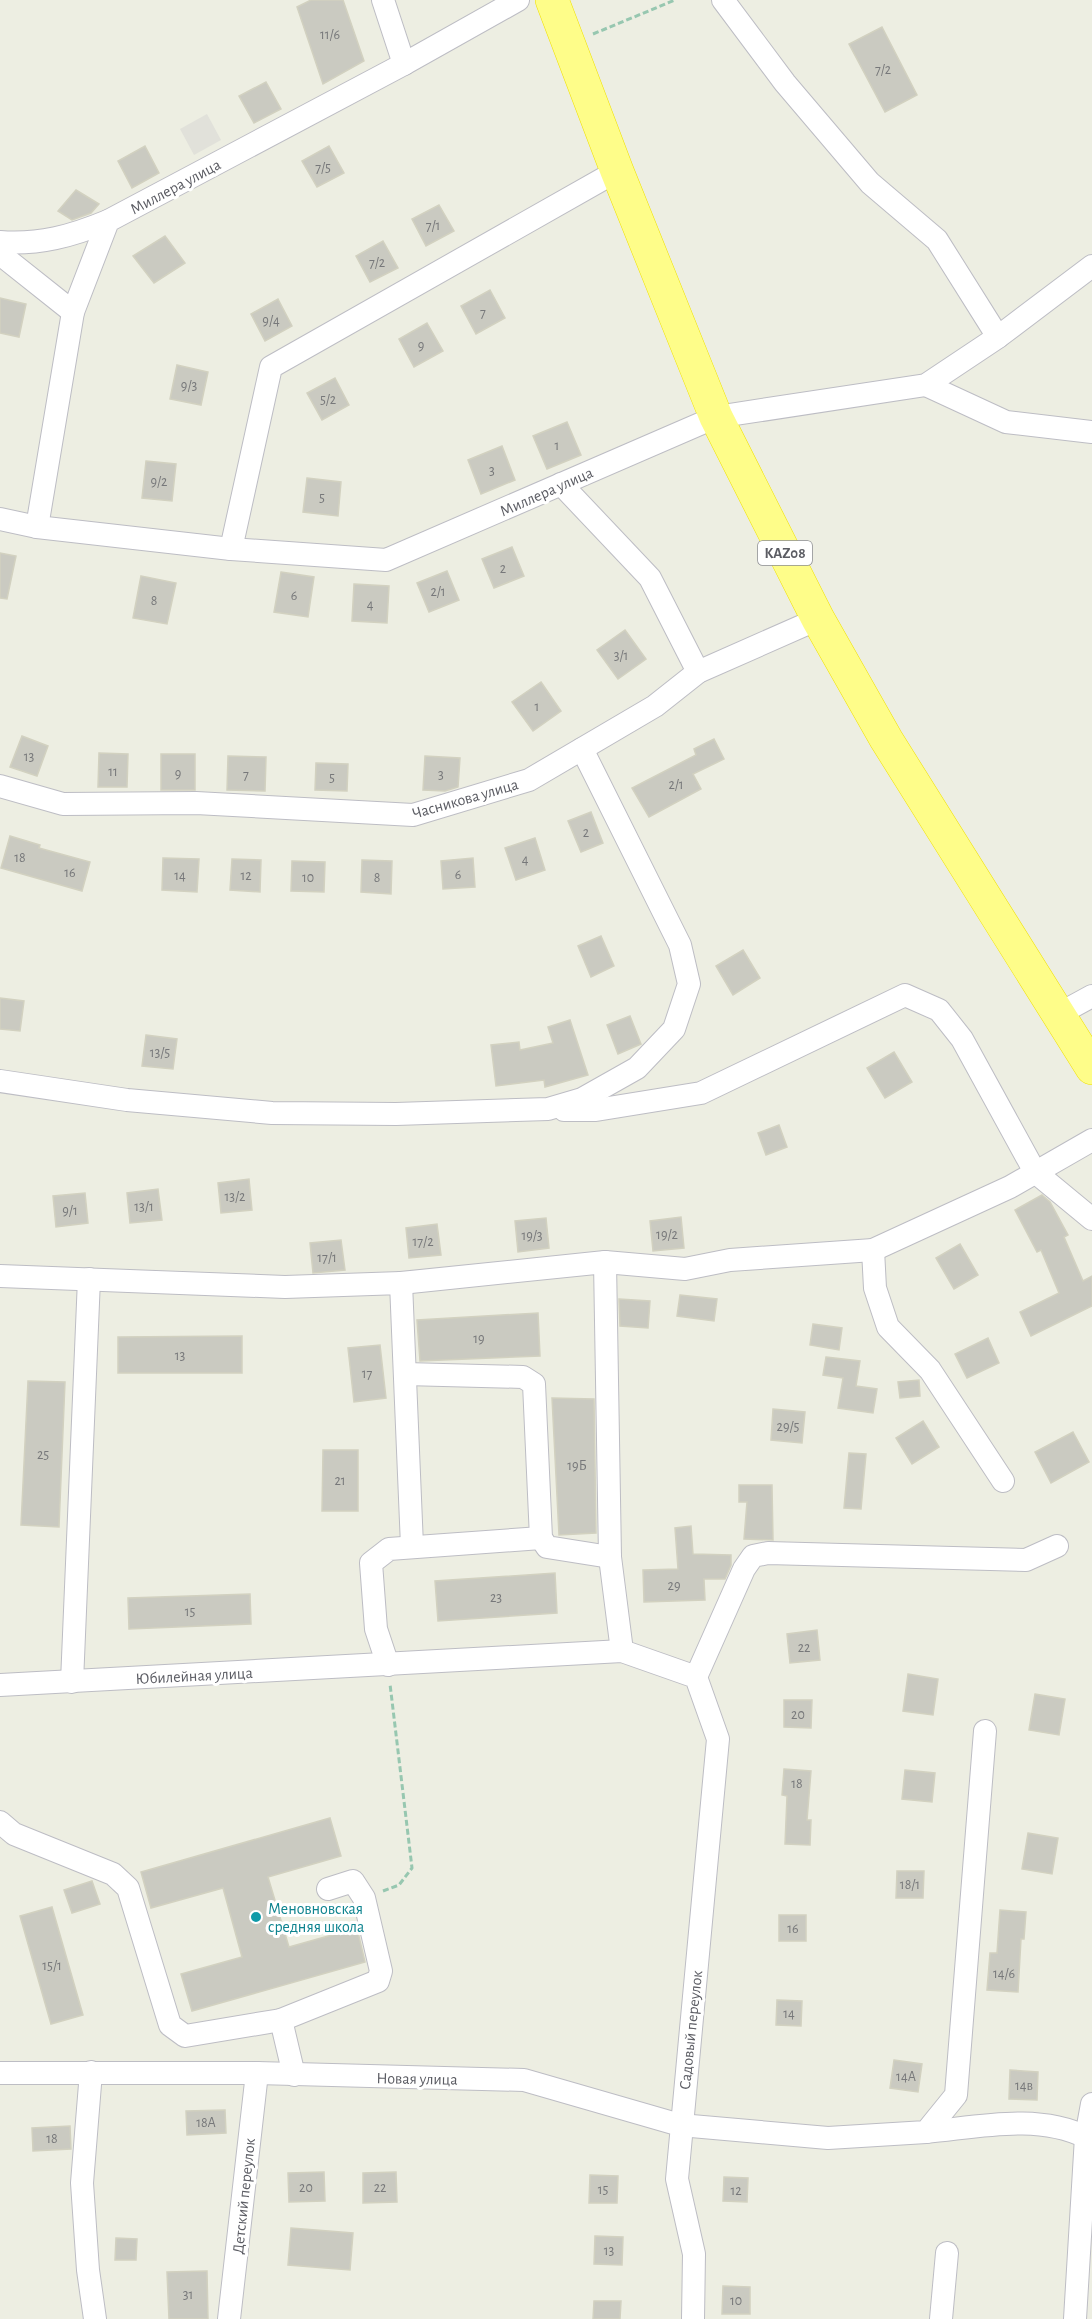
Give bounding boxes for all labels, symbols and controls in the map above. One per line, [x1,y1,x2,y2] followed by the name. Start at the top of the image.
[320,28,340,42] house number: 11/6
[875,63,891,77] house number: 7/2
[128,156,224,218] street label: Миллера улица
[315,161,331,175] house number: 7/5
[426,219,440,233] house number: 7/1
[369,256,385,270] house number: 7/2
[480,306,486,320] house number: 7
[262,314,280,328] house number: 9/4
[418,339,424,353] house number: 9
[181,379,197,393] house number: 9/3
[320,393,336,407] house number: 5/2
[555,439,559,453] house number: 1
[489,464,495,478] house number: 3
[498,464,596,520] street label: Миллера улица
[151,475,167,489] house number: 9/2
[319,491,325,505] house number: 5
[758,541,812,565] road number: KAZ08
[500,562,506,576] house number: 2
[430,585,446,599] house number: 2/1
[291,589,297,603] house number: 6
[151,594,157,608] house number: 8
[367,598,374,612] house number: 4
[614,649,628,663] house number: 3/1
[535,700,539,714] house number: 1
[24,750,35,764] house number: 13
[108,765,118,779] house number: 11
[175,767,181,781] house number: 9
[243,768,249,782] house number: 7
[438,768,444,782] house number: 3
[329,771,335,785] house number: 5
[410,776,520,823] street label: Часникова улица
[668,778,684,792] house number: 2/1
[583,826,589,840] house number: 2
[14,851,26,865] house number: 18
[522,853,529,867] house number: 4
[64,866,76,880] house number: 16
[455,868,461,882] house number: 6
[174,869,186,883] house number: 14
[240,869,252,883] house number: 12
[302,871,314,885] house number: 10
[374,871,380,885] house number: 8
[150,1046,170,1060] house number: 13/5
[225,1190,245,1204] house number: 13/2
[134,1200,154,1214] house number: 13/1
[62,1204,78,1218] house number: 9/1
[656,1228,678,1242] house number: 19/2
[521,1229,543,1243] house number: 19/3
[412,1235,434,1249] house number: 17/2
[317,1251,337,1265] house number: 17/1
[473,1332,485,1346] house number: 19
[175,1349,186,1363] house number: 13
[362,1367,372,1381] house number: 17
[777,1420,800,1434] house number: 29/5
[37,1448,49,1462] house number: 25
[567,1459,587,1473] house number: 19Б
[334,1474,346,1488] house number: 21
[668,1579,680,1593] house number: 29
[490,1591,502,1605] house number: 23
[185,1605,195,1619] house number: 15
[798,1641,810,1655] house number: 22
[135,1665,253,1688] street label: Юбилейная улица
[791,1708,805,1722] house number: 20
[791,1777,803,1791] house number: 18
[900,1878,920,1892] house number: 18/1
[268,1901,364,1935] place label: Меновновская средняя школа
[249,1910,263,1924] marker: Меновновская средняя школа
[787,1922,799,1936] house number: 16
[42,1959,62,1973] house number: 15/1
[993,1967,1015,1981] house number: 14/6
[677,1969,706,2091] street label: Садовый переулок
[783,2007,795,2021] house number: 14
[376,2070,458,2089] street label: Новая улица
[896,2070,916,2084] house number: 14А
[1015,2079,1033,2093] house number: 14в
[196,2116,216,2130] house number: 18А
[46,2132,58,2146] house number: 18
[230,2137,259,2255] street label: Детский переулок
[299,2181,313,2195] house number: 20
[374,2181,386,2195] house number: 22
[598,2183,608,2197] house number: 15
[730,2184,742,2198] house number: 12
[604,2244,615,2258] house number: 13
[183,2288,193,2302] house number: 31
[730,2294,742,2308] house number: 10

